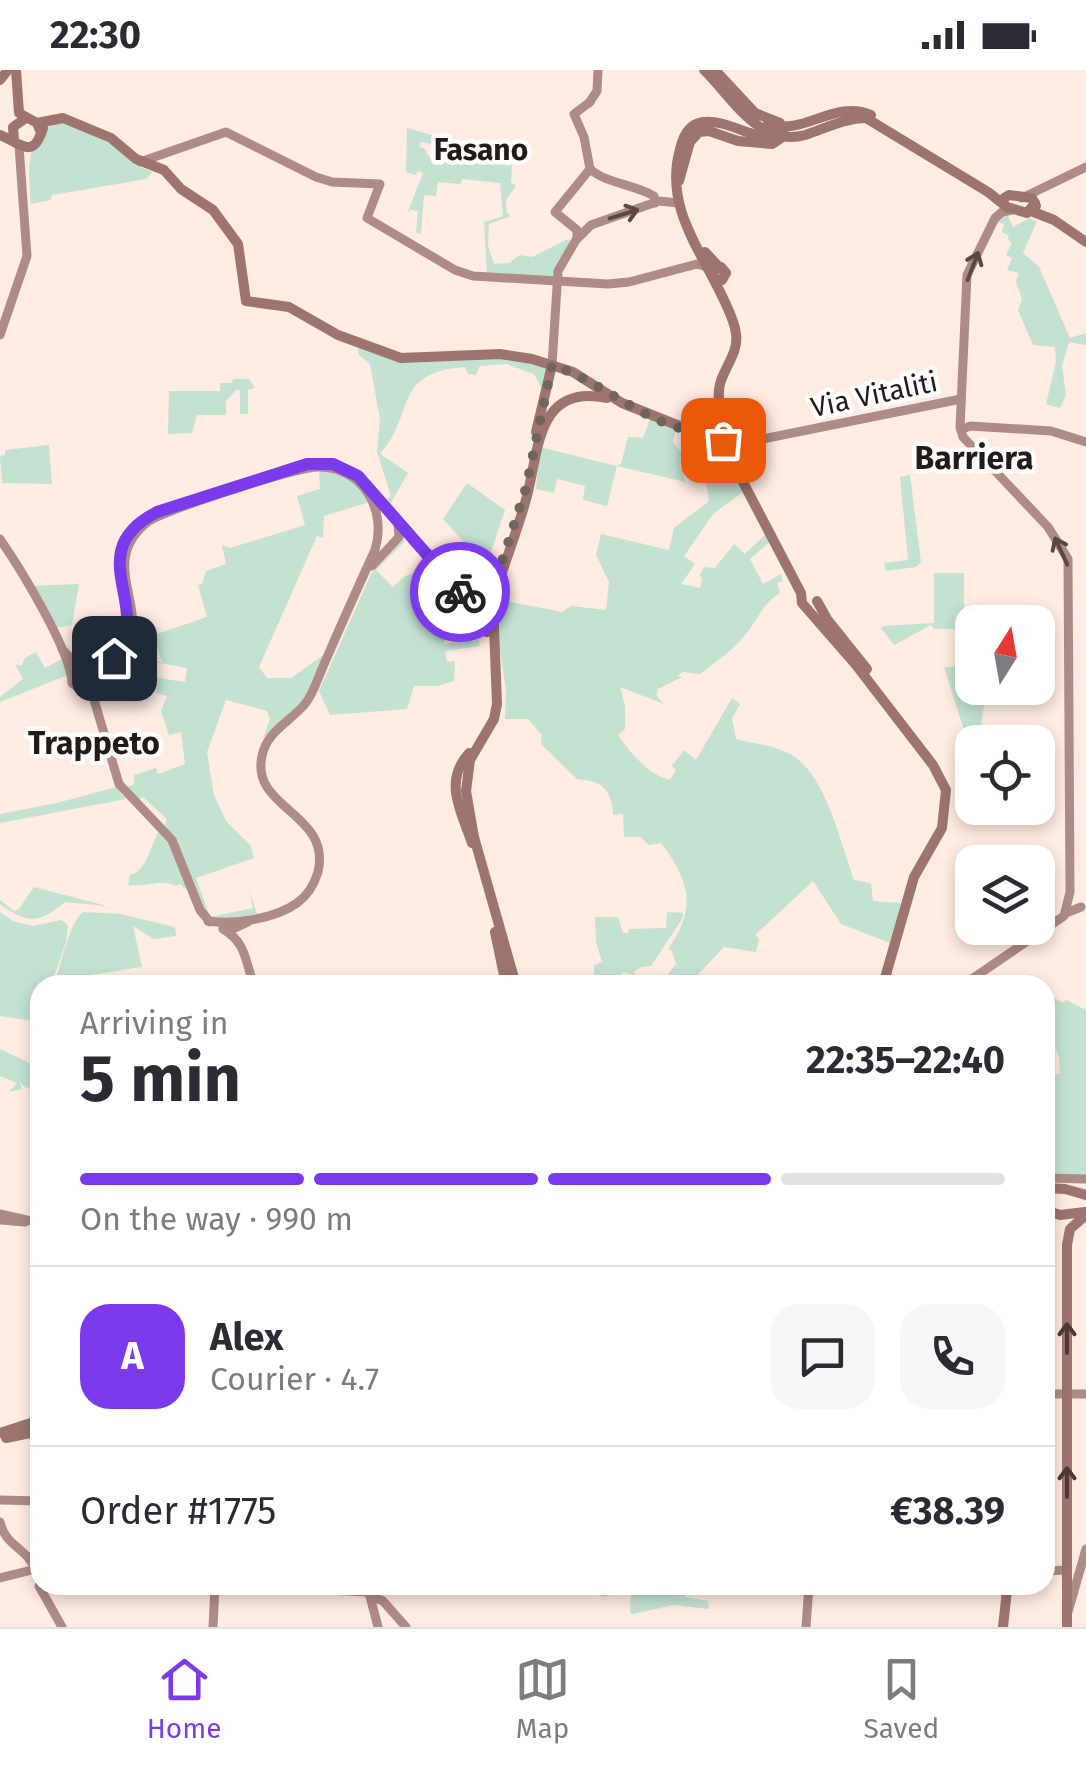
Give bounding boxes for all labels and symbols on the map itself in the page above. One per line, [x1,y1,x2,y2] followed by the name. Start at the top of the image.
[434,132,528,168] district label: Fasano
[608,204,640,222] one-way arrow
[966,251,984,281] one-way arrow
[808,365,940,424] street label: Via Vitaliti
[681,398,766,483] pin
[915,439,1033,477] district label: Barriera
[1051,537,1070,567] one-way arrow
[410,542,510,642] courier
[955,605,1055,705] north arrow
[72,616,157,701] pin
[28,724,160,762] district label: Trappeto
[1058,1322,1076,1354] one-way arrow
[1058,1467,1076,1500] one-way arrow

